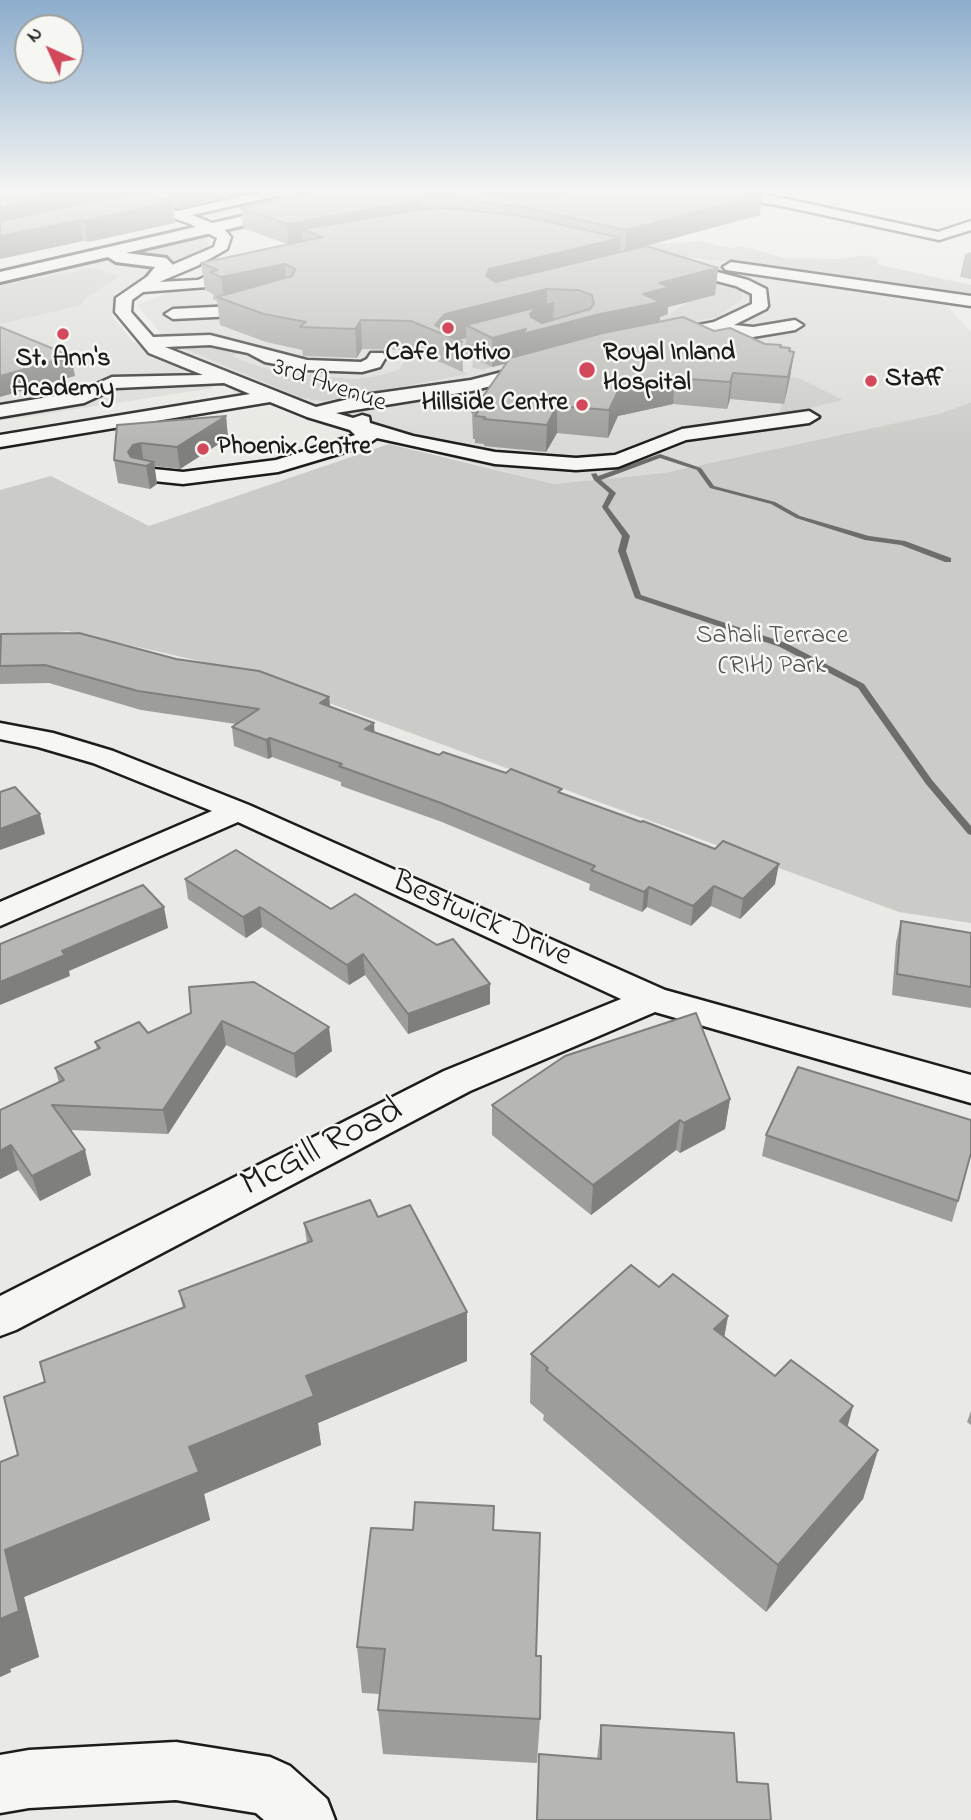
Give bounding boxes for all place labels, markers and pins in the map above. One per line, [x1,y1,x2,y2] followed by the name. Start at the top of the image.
[440,320,456,336] marker: Cafe Motivo
[55,326,71,342] marker: St. Ann's Academy
[386,339,510,371] place label: Cafe Motivo
[603,339,735,400] place label: Royal Inland Hospital
[12,345,114,406] place label: St. Ann's Academy
[577,360,597,380] marker: Royal Inland Hospital
[885,365,943,397] place label: Staff
[863,373,879,389] marker: Staff
[422,389,568,421] place label: Hillside Centre
[574,397,590,413] marker: Hillside Centre
[217,433,371,465] place label: Phoenix Centre
[195,441,211,457] marker: Phoenix Centre

